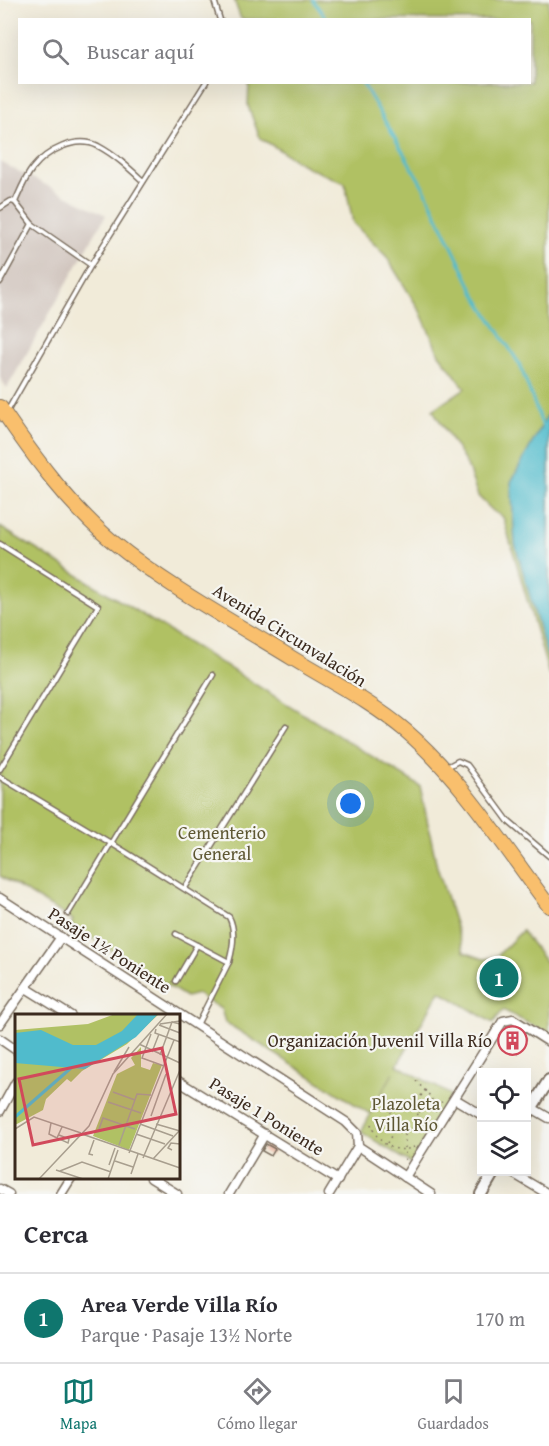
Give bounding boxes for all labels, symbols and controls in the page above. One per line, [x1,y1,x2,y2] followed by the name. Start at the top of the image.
[18,18,531,84] search box
[39,35,72,68] icon: search
[87,35,194,67] text: Buscar aquí
[208,577,372,693] street label: Avenida Circunvalación
[336,789,365,818] your location
[178,819,266,867] park label: Cementerio General
[43,900,177,1000] street label: Pasaje 1½ Poniente
[480,956,518,1000] pin: 1
[15,1014,180,1179] inset map
[497,1024,529,1056] building icon: Organización Juvenil Villa Río
[268,1027,492,1054] place label: Organización Juvenil Villa Río
[477,1068,531,1176] map controls
[477,1068,531,1122] button: locate
[204,1070,330,1162] street label: Pasaje 1 Poniente
[372,1090,441,1138] park label: Plazoleta Villa Río
[477,1122,531,1176] button: layers
[24,1214,88,1253] text: Cerca
[81,1288,278,1320] text: Area Verde Villa Río
[38,1304,49,1333] text: 1
[475,1304,525,1333] text: 170 m
[81,1320,292,1349] text: Parque · Pasaje 13½ Norte
[60,1375,97,1435] tab: Mapa
[217,1375,297,1435] tab: Cómo llegar
[418,1375,489,1435] tab: Guardados

